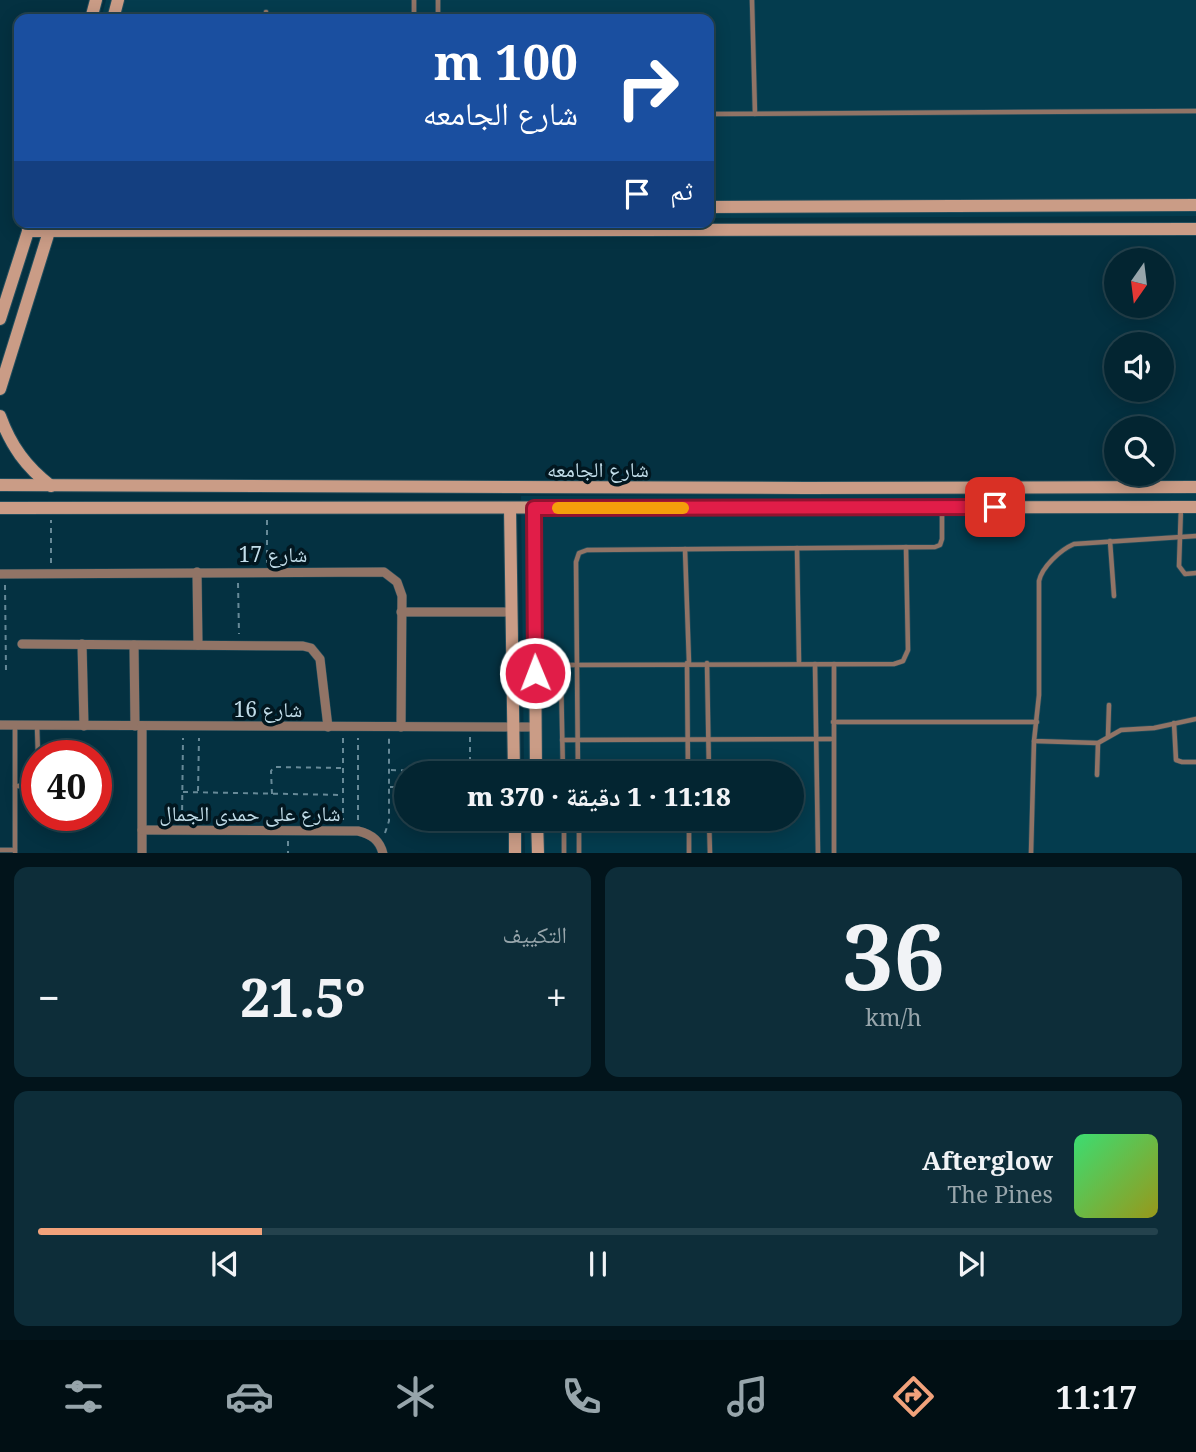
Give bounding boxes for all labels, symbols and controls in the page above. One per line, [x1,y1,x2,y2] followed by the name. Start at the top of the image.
[434,28,578,94] text: 100 m
[602,42,693,133] icon: right
[423,91,578,134] text: شارع الجامعه
[670,172,693,208] text: ثم
[618,175,656,213] icon: arrive
[1104,248,1174,318] north arrow
[1104,248,1174,486] map controls
[1104,332,1174,402] button: sound
[1104,416,1174,486] button: search
[547,455,649,483] street label: شارع الجامعه
[965,477,1025,537] pin
[976,488,1014,526] icon: arrive
[239,540,307,568] street label: شارع 17
[498,636,572,710] position arrow
[234,695,302,723] street label: شارع 16
[21,740,112,831] speed limit sign: 40
[467,778,731,814] text: 11:18 · 1 دقيقة · 370 m
[159,799,341,827] street label: شارع على حمدى الجمال
[842,893,945,1017] text: 36
[502,918,567,950] text: التكييف
[240,961,366,1032] text: 21.5°
[38,971,60,1023] text: −
[546,971,567,1023] text: +
[865,1001,922,1033] text: km/h
[922,1142,1053,1178] text: Afterglow
[947,1178,1053,1210] text: The Pines
[206,1245,244,1283] icon: previous
[579,1245,617,1283] icon: pause
[952,1245,990,1283] icon: next
[59,1372,108,1421] icon: filters
[225,1372,274,1421] icon: car
[391,1372,440,1421] icon: climate
[557,1372,606,1421] icon: phone
[723,1372,772,1421] icon: music
[889,1372,938,1421] icon: directions
[1055,1375,1137,1418] text: 11:17

